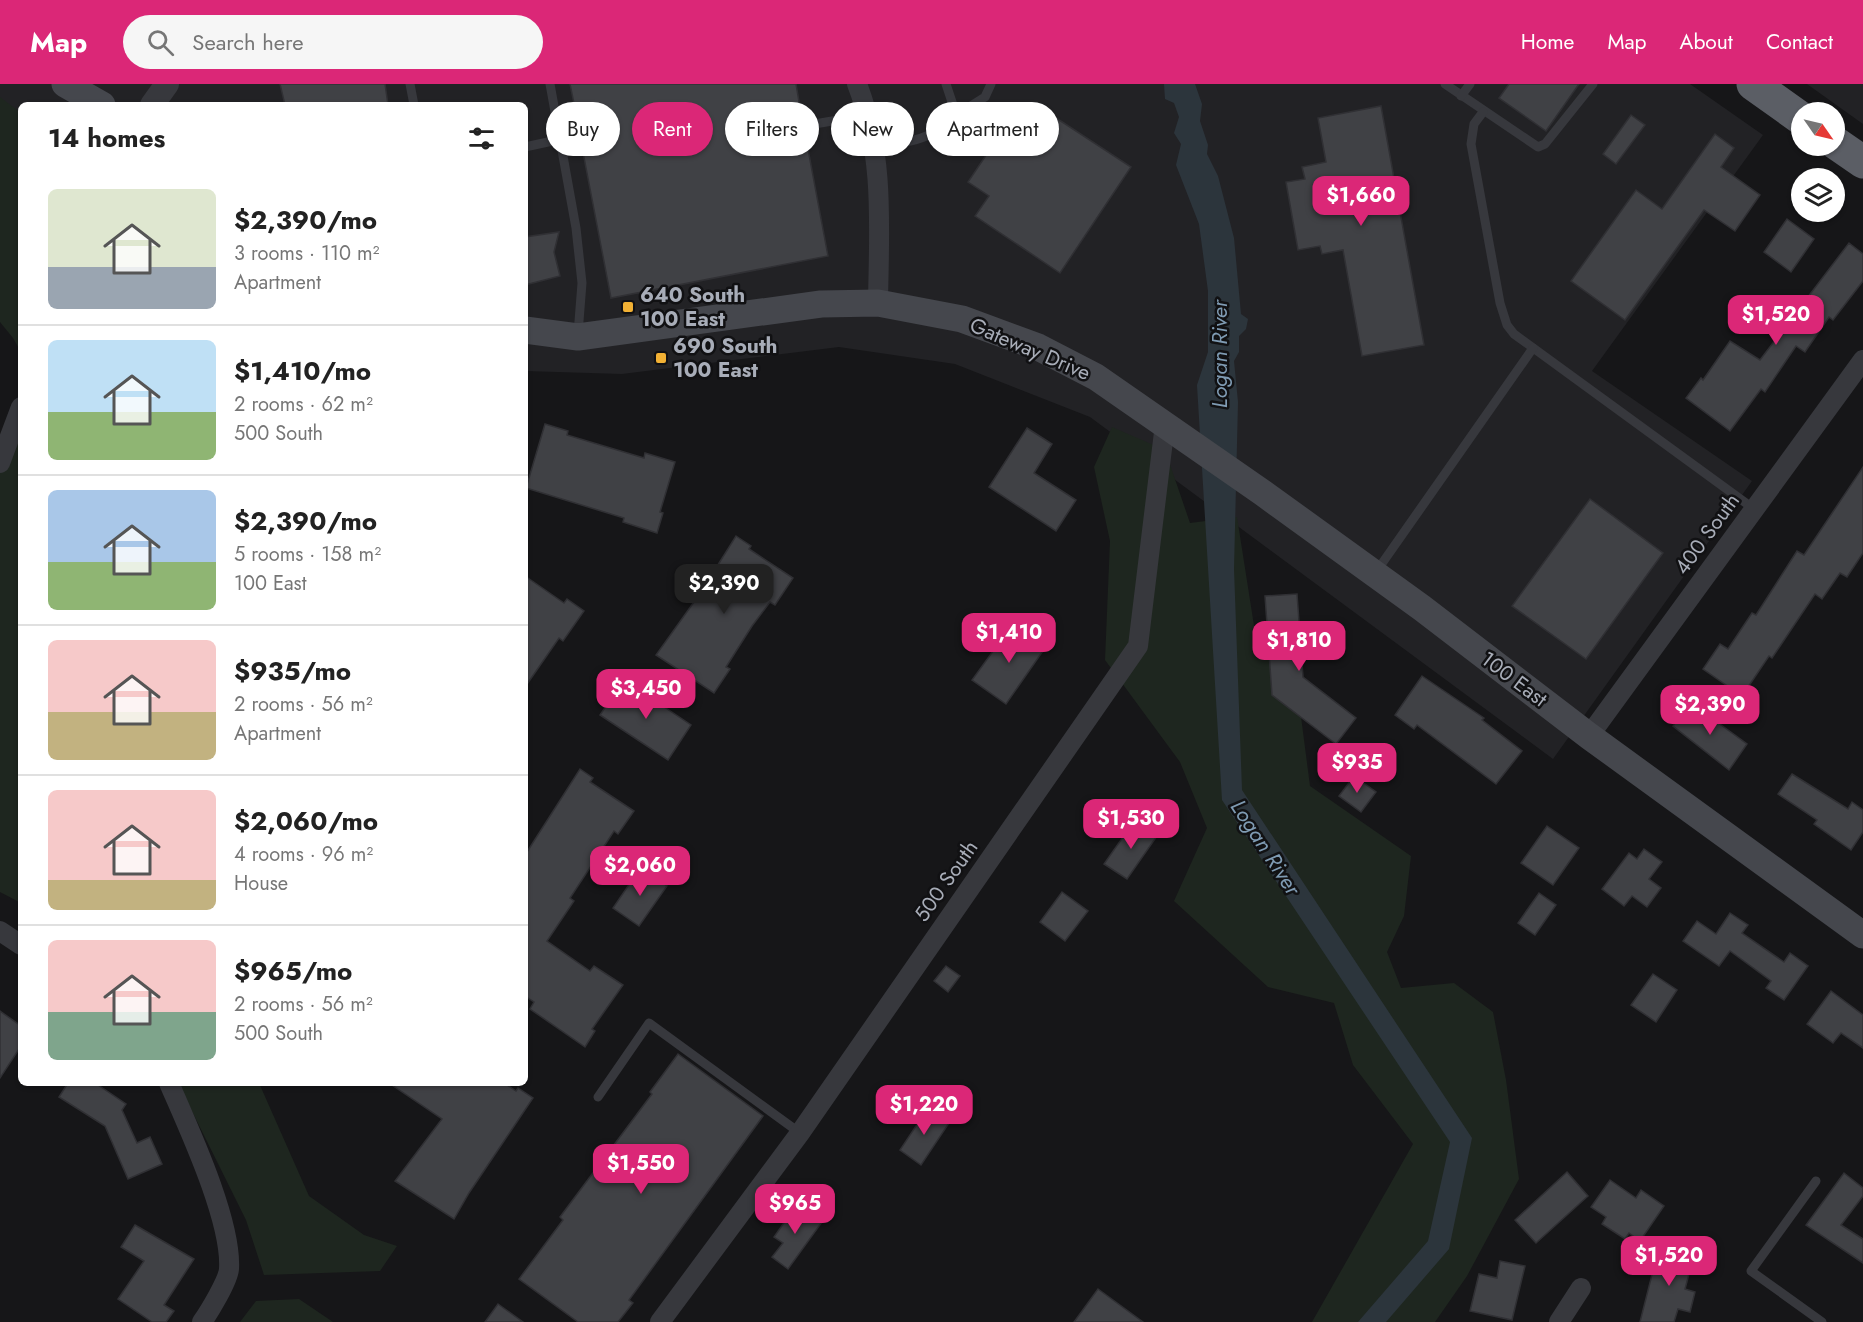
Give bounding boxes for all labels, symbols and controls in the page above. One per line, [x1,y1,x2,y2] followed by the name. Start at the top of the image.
[123,15,543,69] search box
[30,22,87,63] text: Map
[144,26,177,59] icon: search
[192,26,304,58] text: Search here
[1521,27,1574,57] text: Home
[1607,27,1647,57] text: Map
[1680,27,1733,57] text: About
[1766,27,1833,57] text: Contact
[546,102,620,156] chip: Buy
[632,102,713,156] chip: Rent
[725,102,819,156] chip: Filters
[831,102,914,156] chip: New
[926,102,1059,156] chip: Apartment
[1791,102,1845,156] north arrow
[1791,102,1845,222] map controls
[48,119,165,157] text: 14 homes
[465,122,498,155] icon: filters
[1791,168,1845,222] button: layers
[1312,176,1410,227] pin: $1,660
[1326,181,1396,210] text: $1,660
[234,201,377,239] text: $2,390/mo
[96,213,168,285] icon: home
[234,239,380,268] text: 3 rooms · 110 m²
[234,268,321,297] text: Apartment
[640,280,745,334] place label: 640 South 100 East
[1727,295,1825,346] pin: $1,520
[1203,298,1235,408] water label: Logan River
[621,300,635,314] marker: 640 South 100 East
[1742,300,1810,329] text: $1,520
[965,310,1095,388] street label: Gateway Drive
[673,331,778,385] place label: 690 South 100 East
[654,351,668,365] marker: 690 South 100 East
[234,352,371,390] text: $1,410/mo
[96,364,168,436] icon: home
[234,390,373,419] text: 2 rooms · 62 m²
[234,419,323,448] text: 500 South
[1667,487,1747,581] street label: 400 South
[234,502,377,540] text: $2,390/mo
[96,514,168,586] icon: home
[234,540,381,569] text: 5 rooms · 158 m²
[675,564,773,615] pin: $2,390
[234,569,306,598] text: 100 East
[688,569,760,598] text: $2,390
[960,613,1058,664] pin: $1,410
[976,618,1042,647] text: $1,410
[1250,621,1348,672] pin: $1,810
[1266,626,1332,655] text: $1,810
[1475,644,1553,714] street label: 100 East
[234,652,351,690] text: $935/mo
[96,664,168,736] icon: home
[597,669,695,720] pin: $3,450
[610,674,682,703] text: $3,450
[1661,685,1759,736] pin: $2,390
[234,690,373,719] text: 2 rooms · 56 m²
[1674,690,1746,719] text: $2,390
[234,719,321,748] text: Apartment
[1321,743,1393,794] pin: $935
[1331,748,1383,777] text: $935
[1223,793,1310,903] water label: Logan River
[1082,799,1180,850] pin: $1,530
[234,802,378,840] text: $2,060/mo
[1097,804,1165,833] text: $1,530
[96,814,168,886] icon: home
[907,834,985,928] street label: 500 South
[234,840,373,869] text: 4 rooms · 96 m²
[591,846,689,897] pin: $2,060
[604,851,676,880] text: $2,060
[234,869,288,898] text: House
[234,952,352,990] text: $965/mo
[96,964,168,1036] icon: home
[234,990,373,1019] text: 2 rooms · 56 m²
[234,1019,323,1048] text: 500 South
[875,1085,973,1136] pin: $1,220
[890,1090,958,1119] text: $1,220
[592,1144,690,1195] pin: $1,550
[607,1149,675,1178] text: $1,550
[759,1184,831,1235] pin: $965
[769,1189,821,1218] text: $965
[1620,1236,1718,1287] pin: $1,520
[1635,1241,1703,1270] text: $1,520

